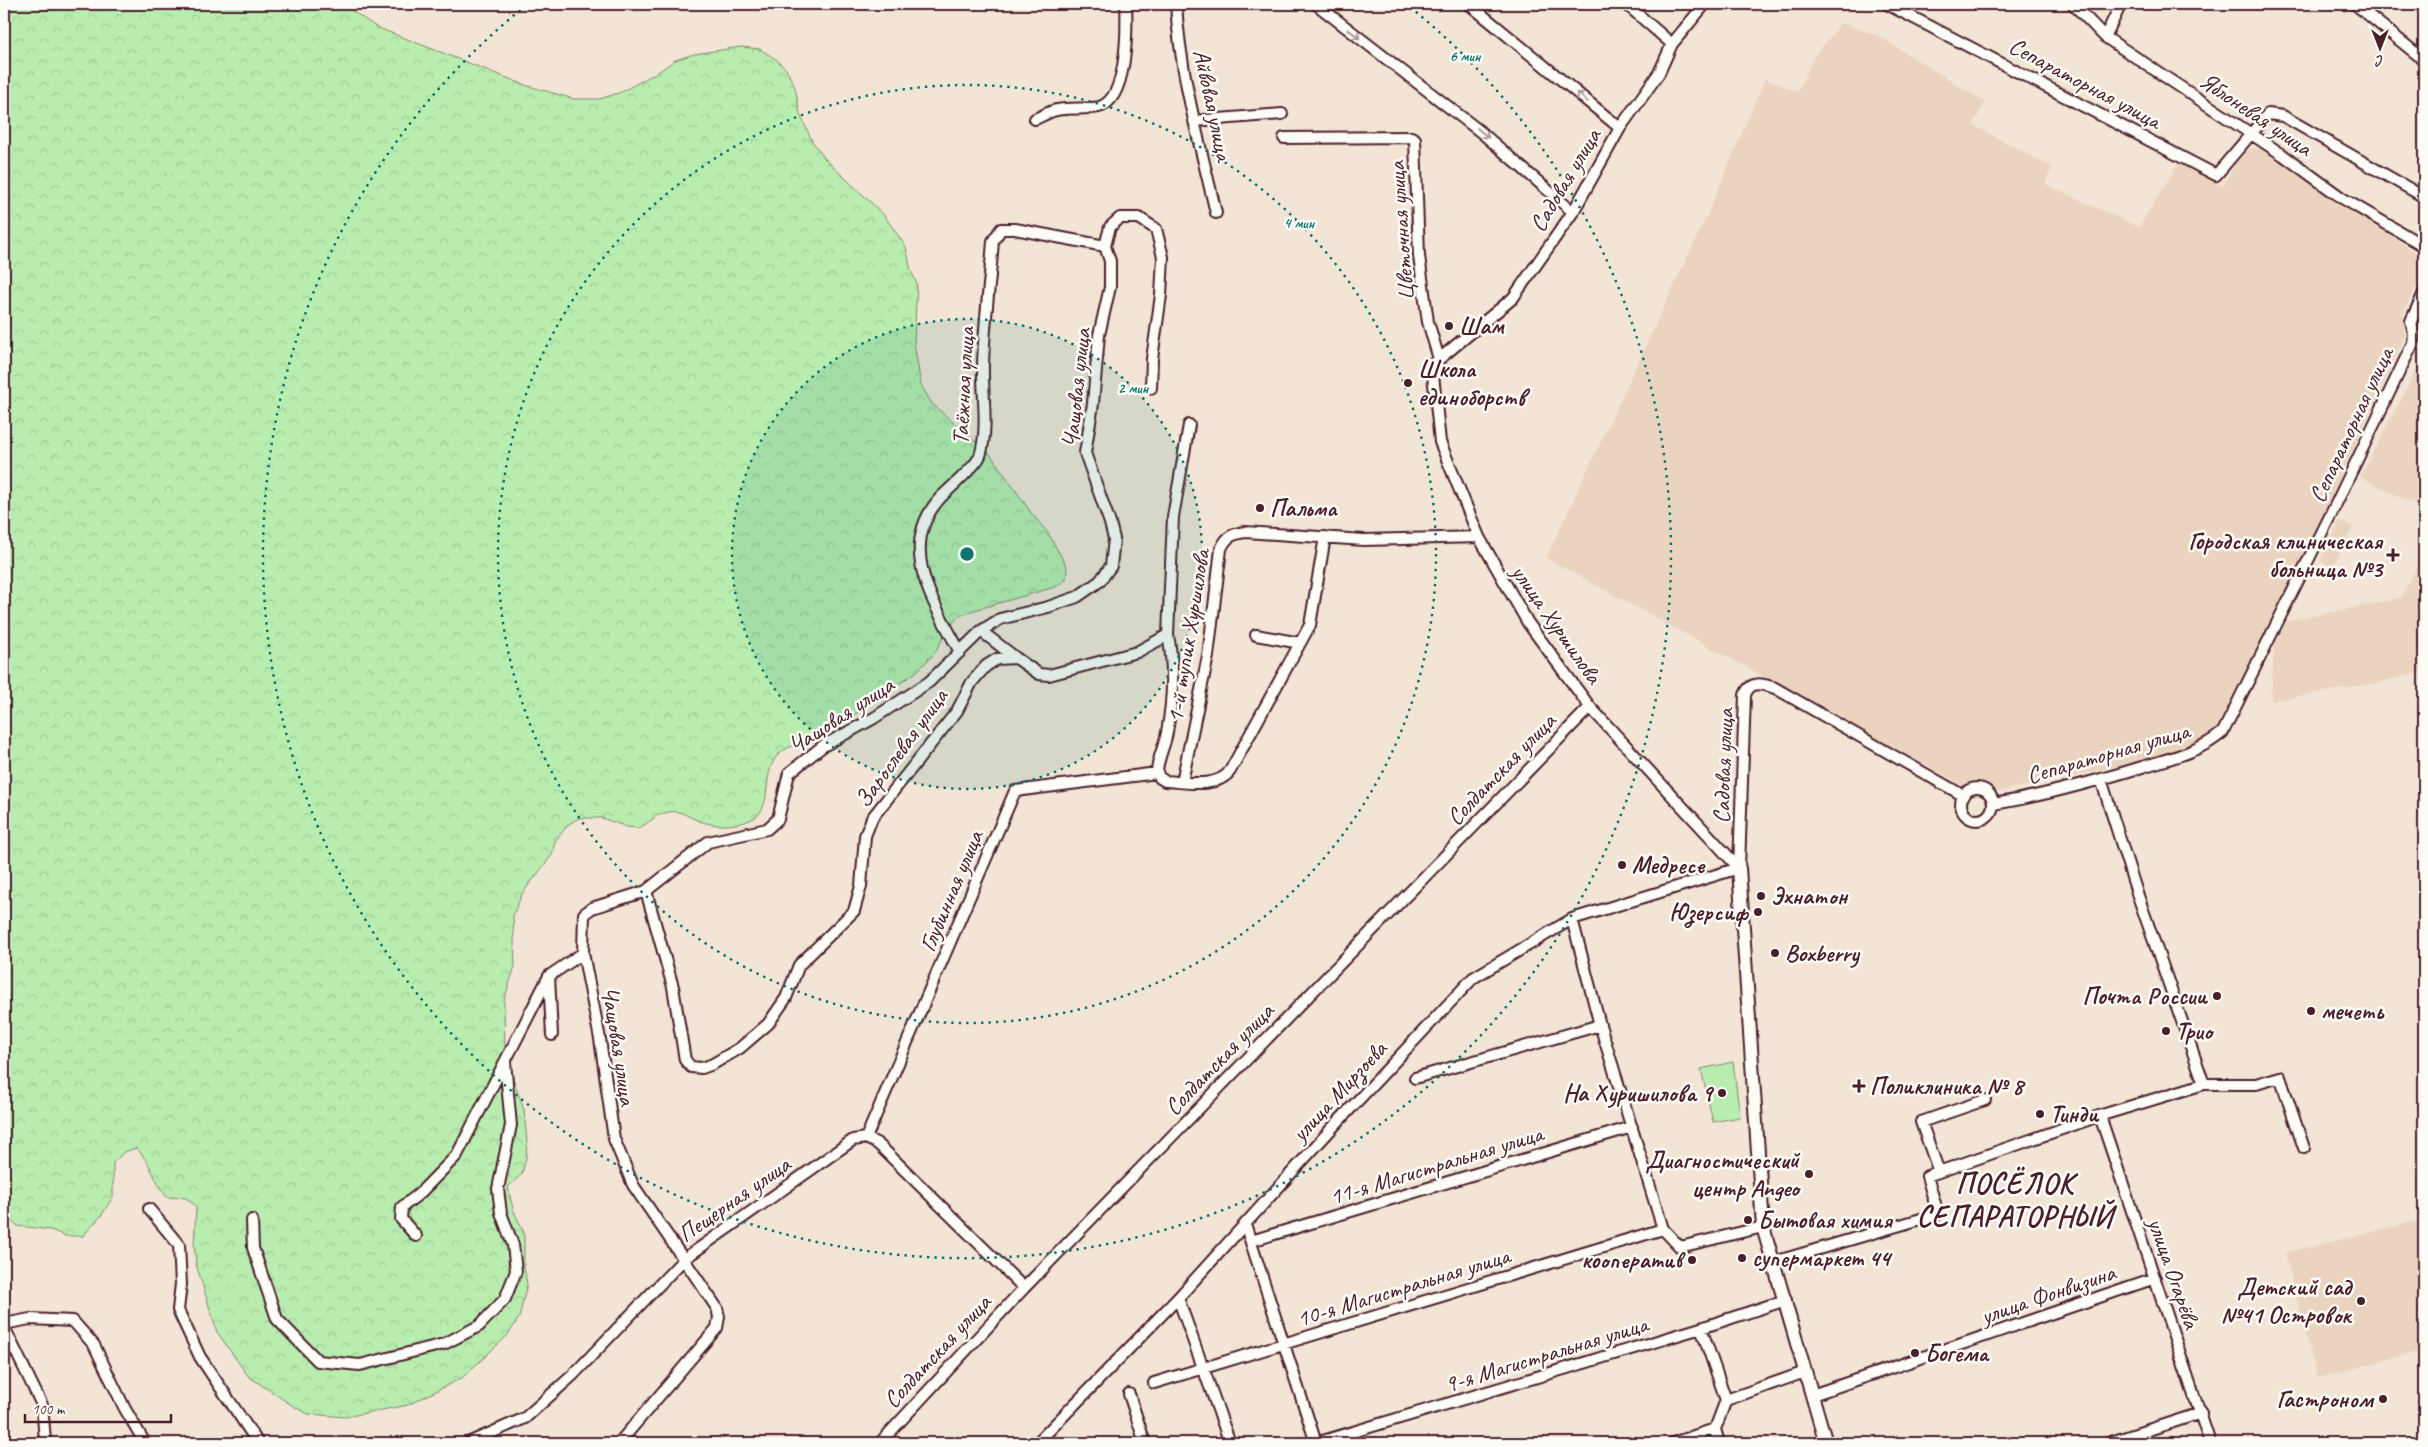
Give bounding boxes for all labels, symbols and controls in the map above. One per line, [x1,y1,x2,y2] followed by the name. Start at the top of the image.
[2356,22,2406,72] north arrow
[1347,29,1361,39] one-way arrow
[2004,30,2168,137] street label: Сепараторная улица
[1187,46,1240,166] street label: Айвовая улица
[1450,47,1482,66] text: 6 мин
[2374,52,2383,69] text: С
[2194,65,2319,163] street label: Яблоневая улица
[1576,91,1589,102] one-way arrow
[1522,122,1608,237] street label: Садовая улица
[1476,128,1489,139] one-way arrow
[1381,159,1421,302] street label: Цветочная улица
[1284,214,1316,233] text: 4 мин
[1459,311,1505,341] place label: Шам
[1443,320,1455,332] marker: Шам
[945,325,981,446] street label: Таёжная улица
[1055,325,1097,449] street label: Чащовая улица
[2302,341,2401,507] street label: Сепараторная улица
[1418,354,1531,412] place label: Школа единоборств
[1402,377,1414,389] marker: Школа единоборств
[1118,379,1150,398] text: 2 мин
[1270,493,1338,523] place label: Пальма
[1254,502,1266,514] marker: Пальма
[2188,526,2384,584] place label: Городская клиническая больница №3
[958,545,976,563] centre of rings
[1160,545,1217,725] street label: 1-й тупик Хуршилова
[2386,548,2400,562] marker: Городская клиническая больница №3
[1504,557,1610,691] street label: улица Хуршилова
[783,669,901,760] street label: Чащовая улица
[848,682,955,813] street label: Зарослевая улица
[1440,705,1563,831] street label: Солдатская улица
[1706,706,1740,824] street label: Садовая улица
[2023,715,2195,791] street label: Сепараторная улица
[912,825,990,956] street label: Глубинная улица
[1632,850,1706,880] place label: Медресе
[1616,859,1628,871] marker: Медресе
[1771,881,1849,911] place label: Эхнатон
[1755,890,1767,902] marker: Эхнатон
[1670,897,1750,928] place label: Юзерсиф
[1752,906,1764,918] marker: Юзерсиф
[1785,938,1860,968] place label: Boxberry
[1769,947,1781,959] marker: Boxberry
[2083,981,2208,1011] place label: Почта России
[595,984,643,1109] street label: Чащовая улица
[2211,990,2223,1002] marker: Почта России
[1158,995,1281,1121] street label: Солдатская улица
[2321,996,2385,1026] place label: мечеть
[2305,1005,2317,1017] marker: мечеть
[2176,1016,2215,1046] place label: Трио
[2160,1025,2172,1037] marker: Трио
[1283,1033,1395,1150] street label: улица Мирзоева
[1870,1071,2026,1101] place label: Поликлиника № 8
[1563,1078,1714,1108] place label: На Хуришилова 9
[1852,1079,1866,1093] marker: Поликлиника № 8
[1716,1087,1728,1099] marker: На Хуришилова 9
[2050,1099,2100,1129] place label: Тинди
[2034,1108,2046,1120] marker: Тинди
[1326,1118,1548,1212] street label: 11-я Магистральная улица
[1645,1145,1801,1203] place label: Диагностический центр Angeo
[672,1148,797,1249] street label: Пещерная улица
[1917,1165,2118,1235] district label: ПОСЁЛОК СЕПАРАТОРНЫЙ
[1803,1168,1815,1180] marker: Диагностический центр Angeo
[1758,1205,1893,1235] place label: Бытовая химия
[2140,1212,2207,1334] street label: улица Огарёва
[1742,1214,1754,1226] marker: Бытовая химия
[1293,1240,1515,1334] street label: 10-я Магистральная улица
[1752,1243,1893,1273] place label: супермаркет 44
[1581,1245,1686,1275] place label: кооператив
[1736,1252,1748,1264] marker: супермаркет 44
[1686,1254,1698,1266] marker: кооператив
[1975,1256,2121,1332] street label: улица Фонвизина
[2221,1272,2353,1330] place label: Детский сад №41 Островок
[877,1287,998,1414] street label: Солдатская улица
[2355,1295,2367,1307] marker: Детский сад №41 Островок
[1441,1308,1653,1399] street label: 9-я Магистральная улица
[1925,1338,1991,1368] place label: Богема
[1909,1347,1921,1359] marker: Богема
[2277,1384,2375,1414] place label: Гастроном
[25,1392,171,1424] scale bar
[2377,1393,2389,1405] marker: Гастроном
[32,1400,66,1419] text: 100 m

